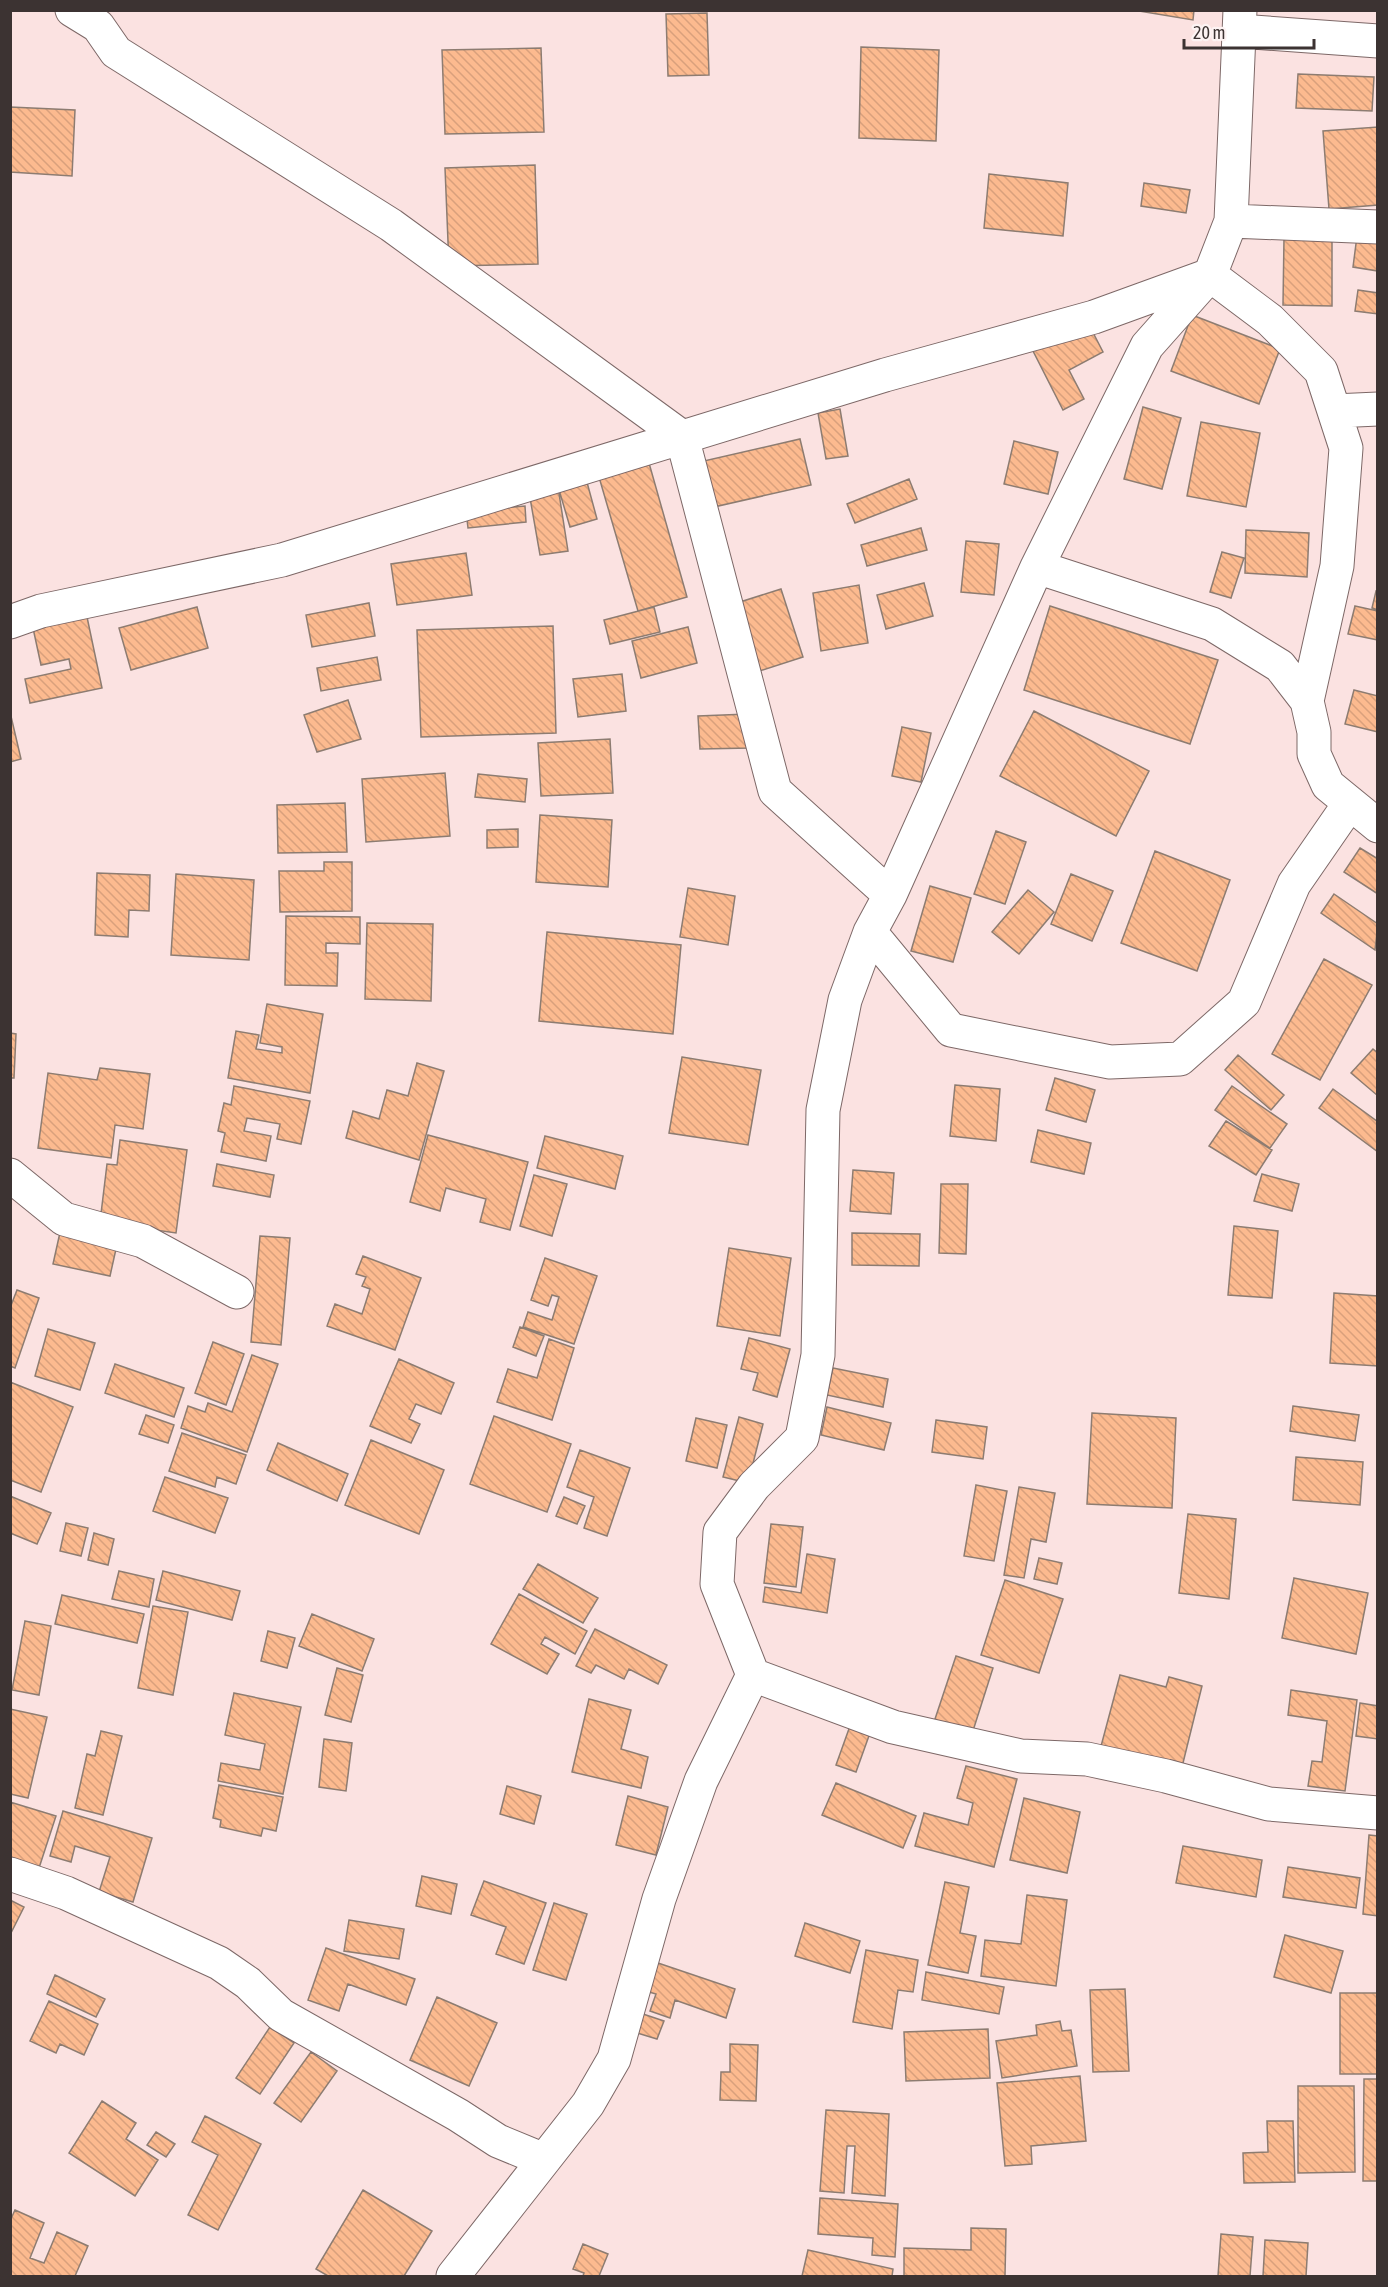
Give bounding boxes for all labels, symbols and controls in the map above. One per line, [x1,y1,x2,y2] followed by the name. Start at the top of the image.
[1184,12,1314,50] scale bar
[1193,22,1225,43] text: 20 m

